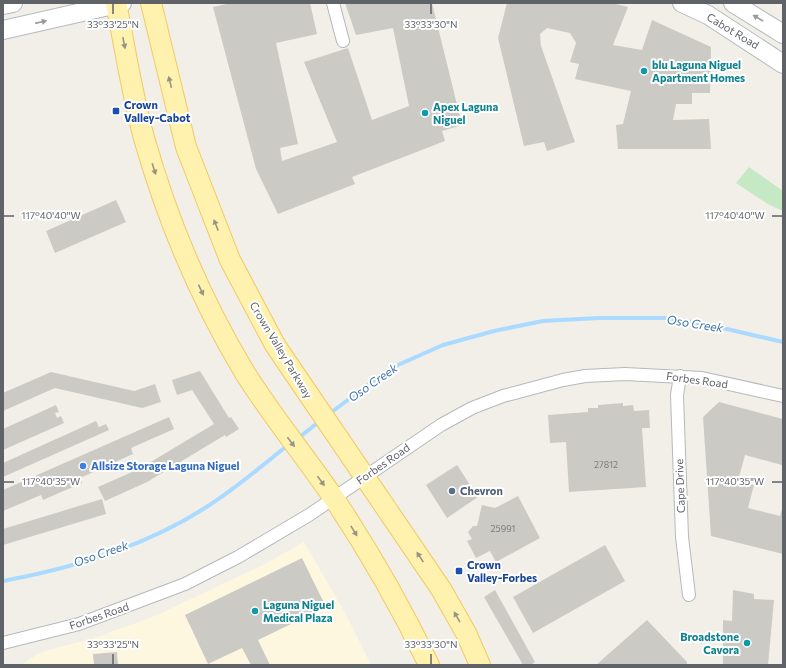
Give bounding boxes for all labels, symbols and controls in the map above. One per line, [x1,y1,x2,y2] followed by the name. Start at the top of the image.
[705,10,762,51] street label: Cabot Road
[752,15,764,22] one-way arrow
[35,18,47,24] one-way arrow
[87,18,139,30] text: 33°33'25"N
[405,18,457,30] text: 33°33'30"N
[121,37,127,49] one-way arrow
[652,58,745,84] place label: blu Laguna Niguel Apartment Homes
[639,66,649,76] marker: blu Laguna Niguel Apartment Homes
[167,76,173,88] one-way arrow
[124,98,191,124] place label: Crown Valley-Cabot
[433,100,498,126] place label: Apex Laguna Niguel
[111,106,121,116] marker: Crown Valley-Cabot
[420,108,430,118] marker: Apex Laguna Niguel
[151,163,157,175] one-way arrow
[21,209,81,221] text: 117°40'40"W
[705,209,765,221] text: 117°40'40"W
[212,218,218,230] one-way arrow
[198,285,204,296] one-way arrow
[247,299,316,401] street label: Crown Valley Parkway
[666,312,725,334] water label: Oso Creek
[345,360,400,404] water label: Oso Creek
[665,369,729,390] street label: Forbes Road
[287,436,295,447] one-way arrow
[354,440,412,487] street label: Forbes Road
[672,458,687,513] street label: Cape Drive
[91,459,240,472] place label: Allsize Storage Laguna Niguel
[594,459,618,470] house number: 27812
[78,461,88,471] marker: Allsize Storage Laguna Niguel
[22,475,80,487] text: 117°40'35"W
[706,475,764,487] text: 117°40'35"W
[317,476,325,487] one-way arrow
[460,484,503,497] place label: Chevron
[447,486,457,496] marker: Chevron
[491,523,515,534] house number: 25991
[350,526,358,536] one-way arrow
[72,537,130,569] water label: Oso Creek
[416,551,423,563] one-way arrow
[467,558,537,584] place label: Crown Valley-Forbes
[454,566,464,576] marker: Crown Valley-Forbes
[263,598,334,624] place label: Laguna Niguel Medical Plaza
[67,599,130,632] street label: Forbes Road
[250,606,260,616] marker: Laguna Niguel Medical Plaza
[454,611,461,623] one-way arrow
[680,630,739,656] place label: Broadstone Cavora
[87,638,139,650] text: 33°33'25"N
[405,638,457,650] text: 33°33'30"N
[742,638,752,648] marker: Broadstone Cavora

